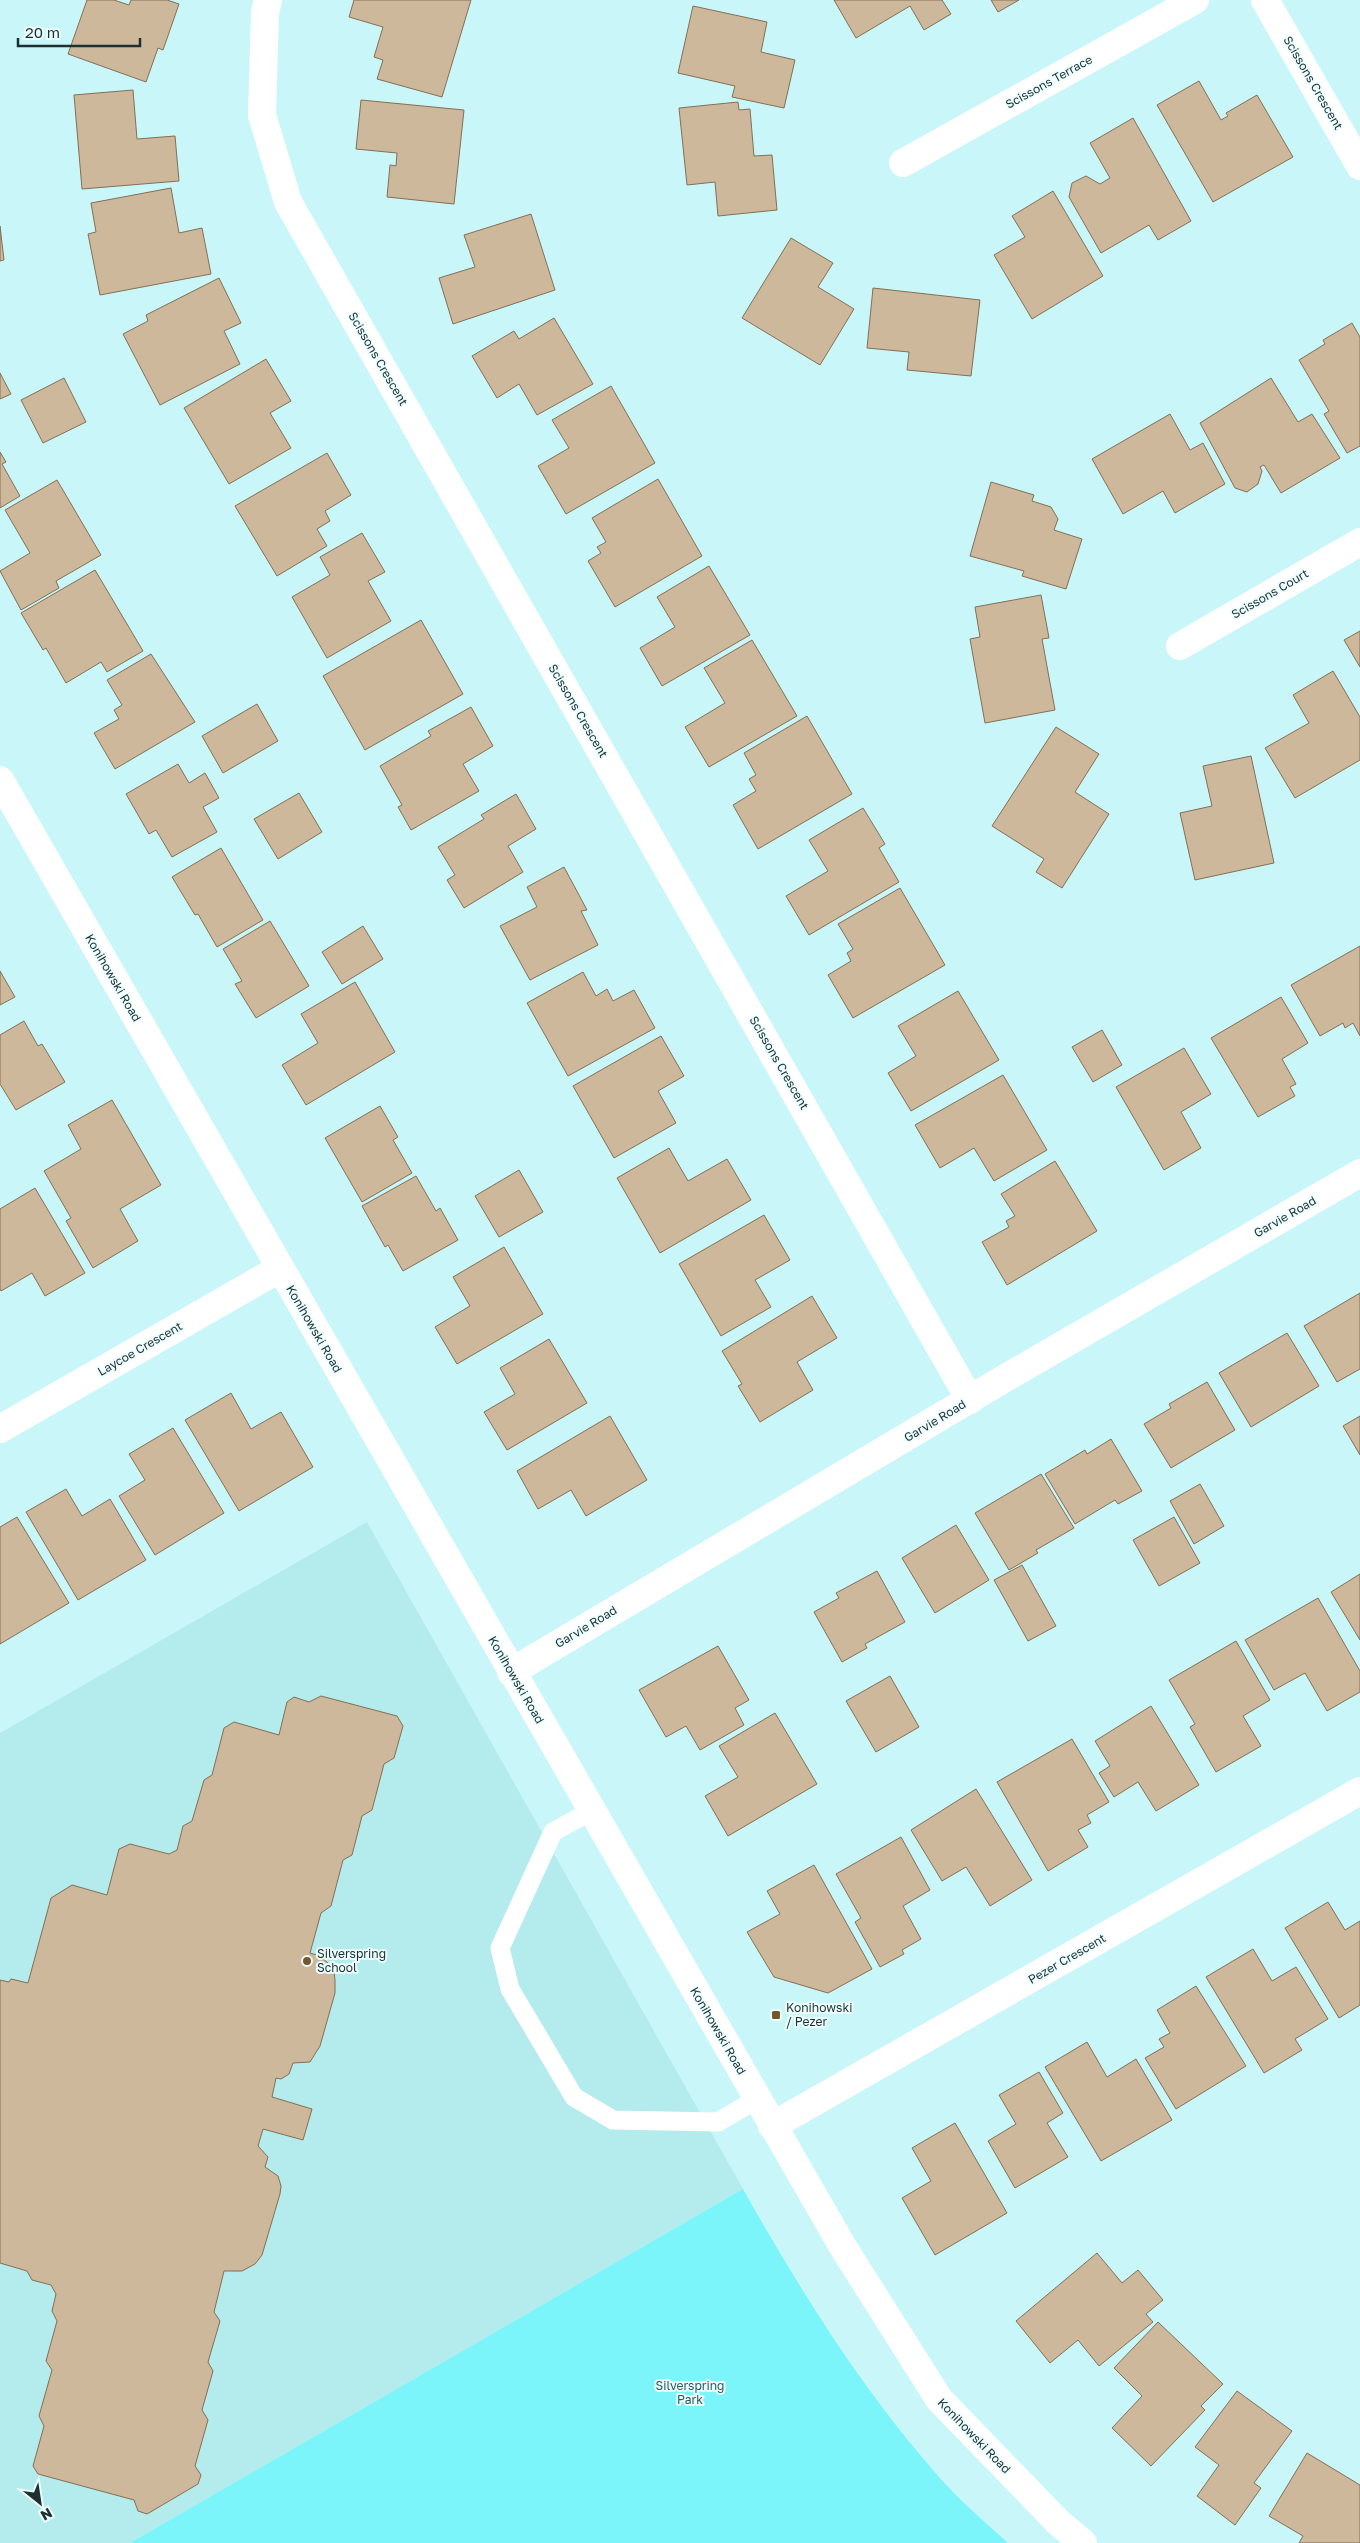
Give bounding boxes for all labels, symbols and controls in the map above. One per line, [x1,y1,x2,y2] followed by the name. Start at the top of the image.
[18,15,140,47] scale bar
[25,23,60,41] text: 20 m
[1281,33,1346,132] street label: Scissons Crescent
[1003,51,1095,112] street label: Scissons Terrace
[346,309,411,408] street label: Scissons Crescent
[1229,565,1311,622] street label: Scissons Court
[546,661,611,760] street label: Scissons Crescent
[82,931,145,1024] street label: Konihowski Road
[747,1013,812,1112] street label: Scissons Crescent
[1251,1193,1319,1240] street label: Garvie Road
[283,1282,346,1375] street label: Konihowski Road
[95,1318,185,1379] street label: Laycoe Crescent
[901,1396,968,1445] street label: Garvie Road
[552,1602,619,1651] street label: Garvie Road
[485,1633,548,1726] street label: Konihowski Road
[1025,1930,1108,1987] street label: Pezer Crescent
[317,1946,386,1975] place label: Silverspring School
[301,1955,313,1967] marker: Silverspring School
[687,1984,750,2077] street label: Konihowski Road
[786,2000,852,2029] place label: Konihowski / Pezer
[770,2009,782,2021] marker: Konihowski / Pezer
[655,2378,725,2407] park label: Silverspring Park
[935,2395,1014,2476] street label: Konihowski Road
[15,2478,65,2528] north arrow
[38,2505,56,2525] text: N

